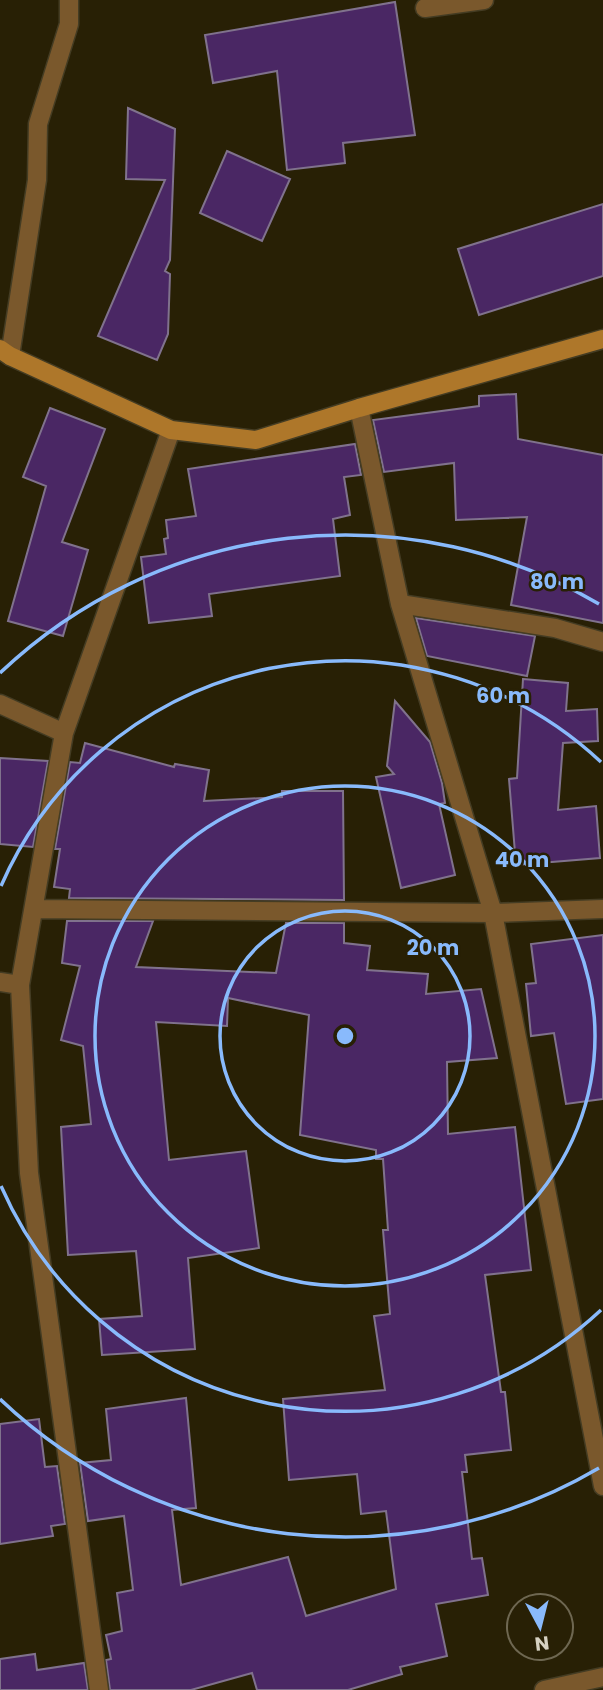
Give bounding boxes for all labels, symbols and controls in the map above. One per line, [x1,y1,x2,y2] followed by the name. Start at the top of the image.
[530,567,584,596] text: 80 m
[476,681,530,710] text: 60 m
[495,845,549,874] text: 40 m
[407,933,459,962] text: 20 m
[333,1024,357,1048] centre of rings
[505,1592,575,1662] north arrow
[533,1629,551,1658] text: N

